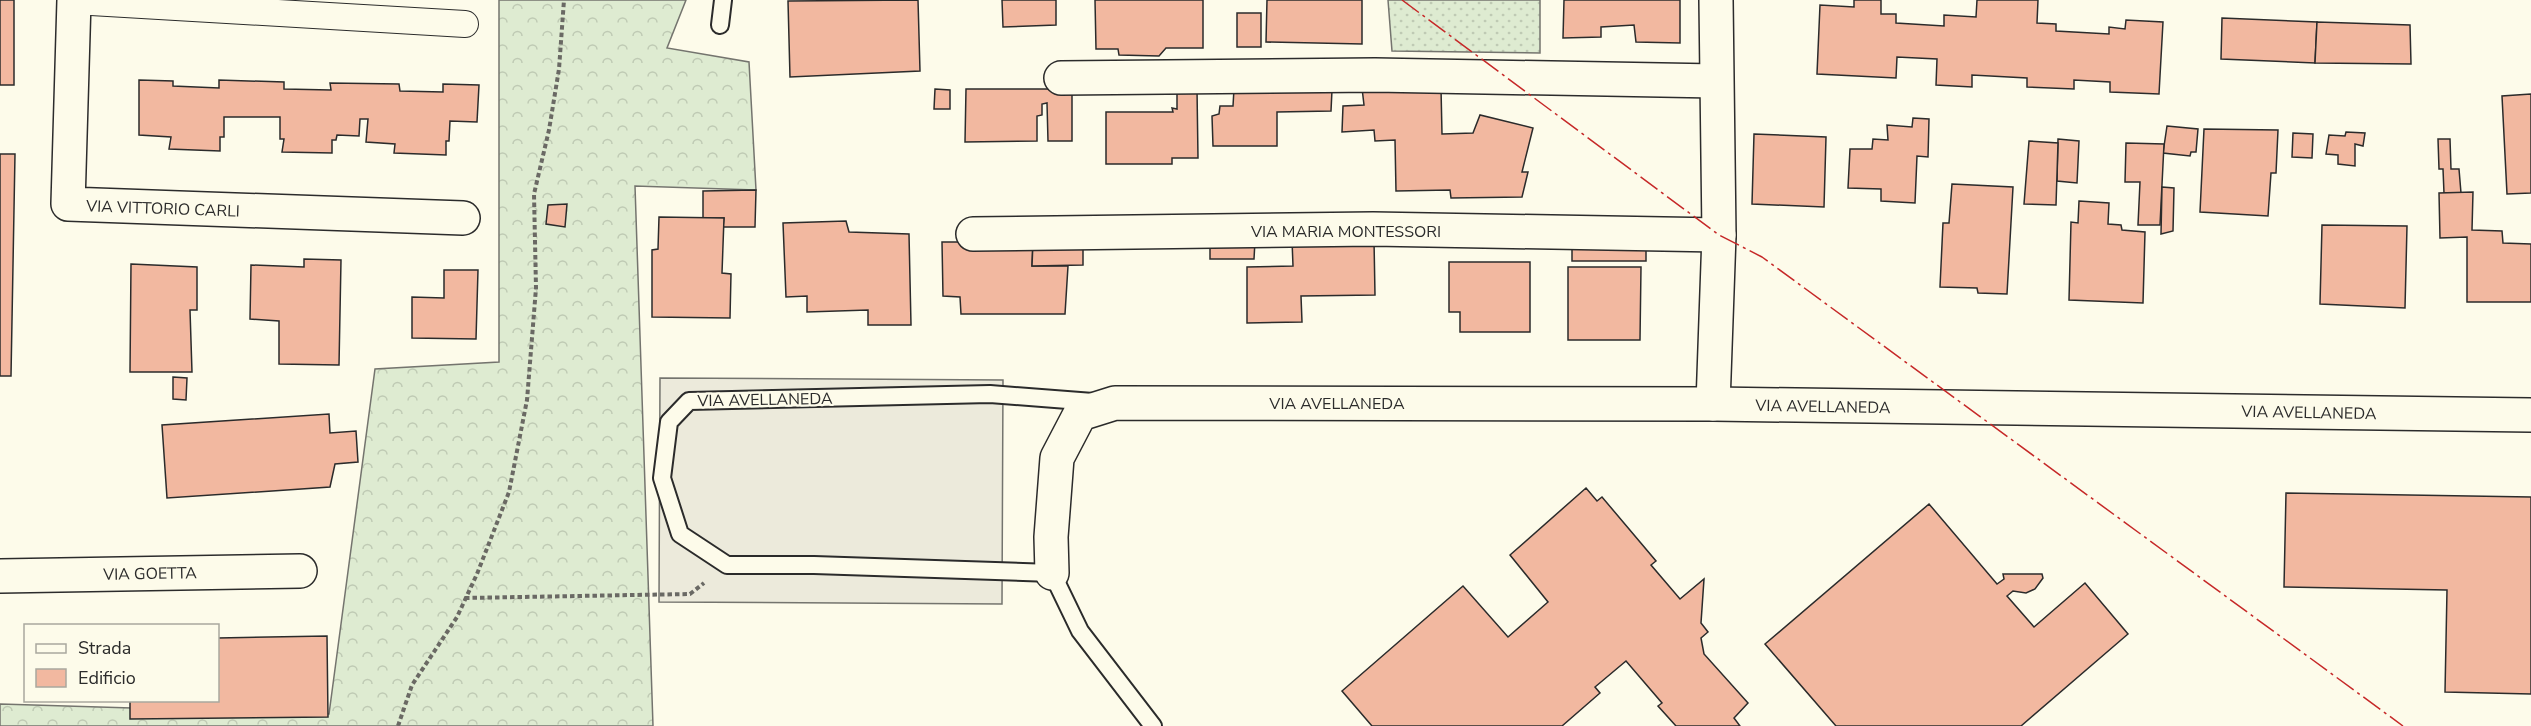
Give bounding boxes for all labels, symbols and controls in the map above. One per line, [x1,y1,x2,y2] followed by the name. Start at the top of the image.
[85,195,240,223] street label: VIA VITTORIO CARLI
[1250,221,1441,243] street label: VIA MARIA MONTESSORI
[696,388,833,412] street label: VIA AVELLANEDA
[1268,393,1405,415] street label: VIA AVELLANEDA
[1754,395,1891,419] street label: VIA AVELLANEDA
[2240,401,2377,425] street label: VIA AVELLANEDA
[102,562,197,586] street label: VIA GOETTA
[24,624,219,702] legend
[78,636,131,660] text: Strada
[78,666,136,690] text: Edificio

